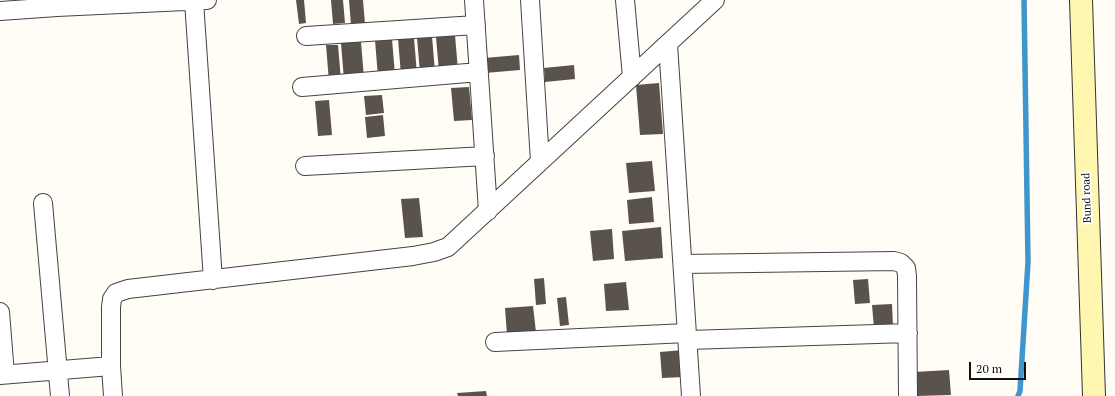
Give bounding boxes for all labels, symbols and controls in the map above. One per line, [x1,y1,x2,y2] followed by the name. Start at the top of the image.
[1080,173,1094,223] street label: Bund road
[971,354,1028,380] scale bar
[976,361,1002,376] text: 20 m

